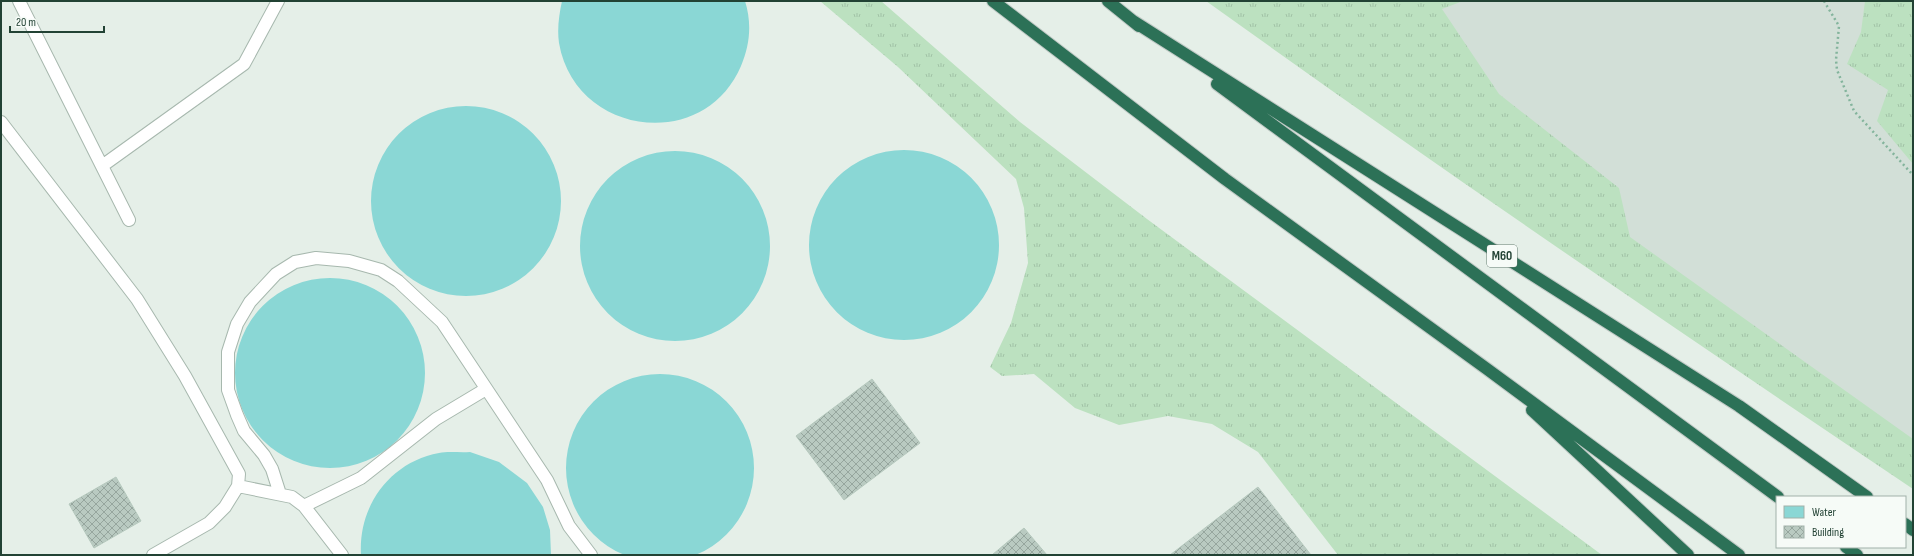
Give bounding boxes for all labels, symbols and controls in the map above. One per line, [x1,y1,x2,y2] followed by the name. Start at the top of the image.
[10,8,104,34] scale bar
[16,15,36,30] text: 20 m
[1487,245,1517,267] road number: M60
[1776,496,1906,548] legend
[1812,505,1836,520] text: Water
[1812,525,1844,540] text: Building

